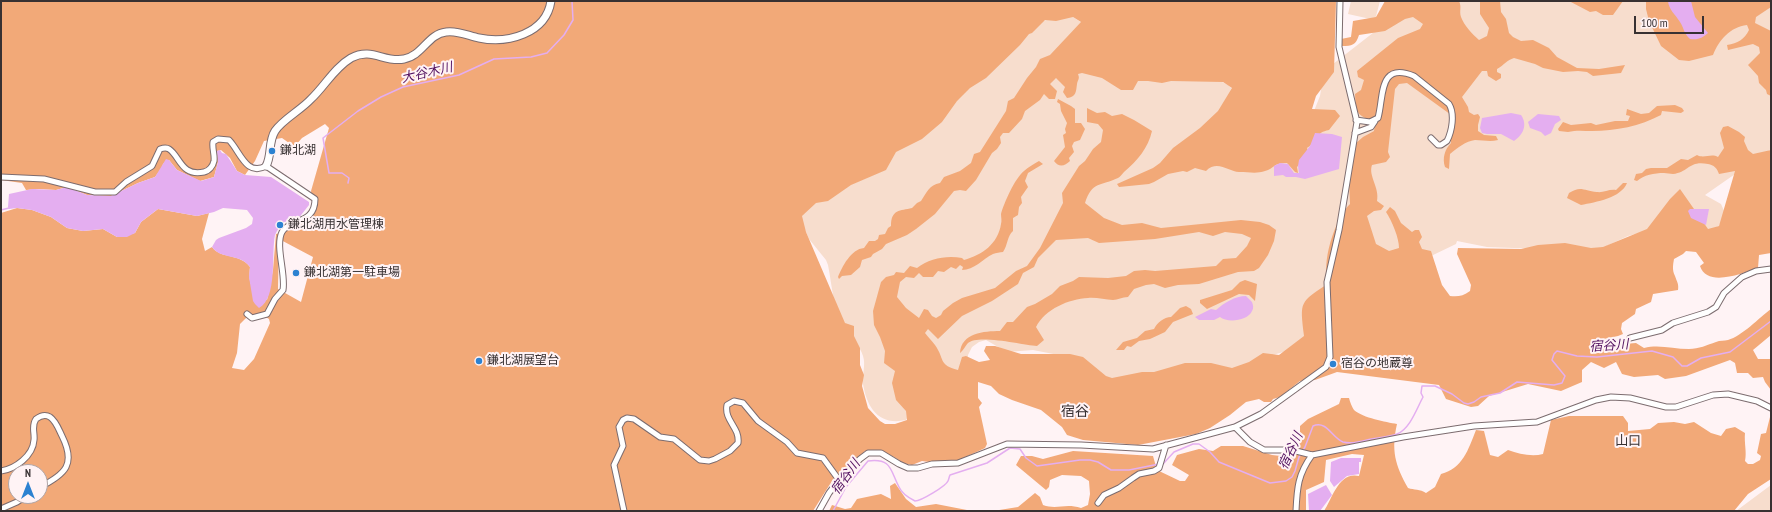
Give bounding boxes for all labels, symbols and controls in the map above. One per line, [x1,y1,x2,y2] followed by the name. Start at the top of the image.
[1636,8,1706,34] scale bar
[1641,15,1668,30] text: 100 m
[400,60,454,86] water label: 大谷木川
[280,144,316,158] place label: 鎌北湖
[267,146,277,156] marker: 鎌北湖
[288,218,384,232] place label: 鎌北湖用水管理棟
[275,220,285,230] marker: 鎌北湖用水管理棟
[304,266,400,280] place label: 鎌北湖第一駐車場
[291,268,301,278] marker: 鎌北湖第一駐車場
[1589,337,1629,355] water label: 宿谷川
[487,354,559,368] place label: 鎌北湖展望台
[474,356,484,366] marker: 鎌北湖展望台
[1341,357,1413,371] place label: 宿谷の地蔵尊
[1328,359,1338,369] marker: 宿谷の地蔵尊
[1061,404,1089,420] district label: 宿谷
[1276,430,1306,472] water label: 宿谷川
[1615,433,1641,449] district label: 山口
[828,457,864,497] water label: 宿谷川
[8,464,48,504] north arrow
[25,466,31,480] text: N

